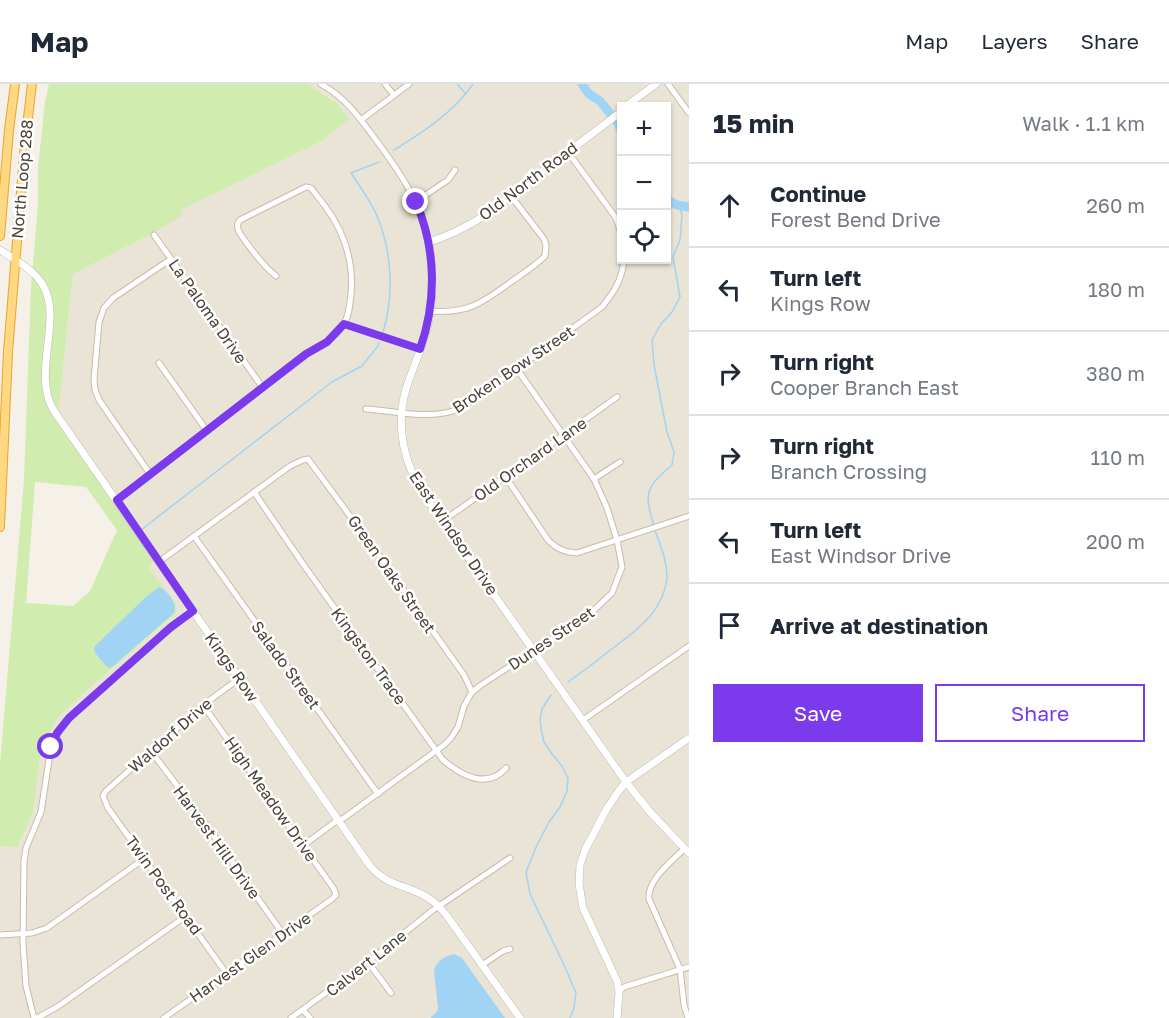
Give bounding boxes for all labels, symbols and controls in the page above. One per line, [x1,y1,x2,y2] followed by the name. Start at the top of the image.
[30,25,88,58] text: Map
[905,28,948,54] text: Map
[981,28,1048,54] text: Layers
[1081,28,1139,54] text: Share
[617,102,671,264] map controls
[617,102,671,156] button: +
[713,108,794,139] text: 15 min
[1022,111,1145,135] text: Walk · 1.1 km
[7,119,37,239] street label: North Loop 288
[475,137,581,225] street label: Old North Road
[617,156,671,210] button: −
[770,180,866,207] text: Continue
[402,188,428,214] route end
[713,189,746,222] icon: ahead
[1086,193,1145,217] text: 260 m
[770,207,941,231] text: Forest Bend Drive
[617,210,671,264] button: locate
[165,255,251,367] street label: La Paloma Drive
[770,264,861,291] text: Turn left
[713,273,746,306] icon: left
[1088,277,1145,301] text: 180 m
[770,291,871,315] text: Kings Row
[448,321,578,417] street label: Broken Bow Street
[770,348,874,375] text: Turn right
[713,357,746,390] icon: right
[1086,361,1145,385] text: 380 m
[770,375,959,399] text: Cooper Branch East
[470,413,590,505] street label: Old Orchard Lane
[770,432,874,459] text: Turn right
[713,441,746,474] icon: right
[1091,445,1145,469] text: 110 m
[770,459,927,483] text: Branch Crossing
[405,467,503,599] street label: East Windsor Drive
[344,511,440,637] street label: Green Oaks Street
[770,516,861,543] text: Turn left
[713,525,746,558] icon: left
[1086,529,1145,553] text: 200 m
[770,543,951,567] text: East Windsor Drive
[504,602,598,674] street label: Dunes Street
[327,604,411,708] street label: Kingston Trace
[713,609,746,642] icon: arrive
[770,612,988,639] text: Arrive at destination
[247,617,325,713] street label: Salado Street
[201,628,263,706] street label: Kings Row
[713,684,923,742] button: Save
[935,684,1145,742] button: Share
[124,693,216,777] street label: Waldorf Drive
[37,733,63,759] route start
[220,733,322,865] street label: High Meadow Drive
[169,781,265,903] street label: Harvest Hill Drive
[121,832,207,938] street label: Twin Post Road
[185,908,315,1006] street label: Harvest Glen Drive
[322,925,410,1001] street label: Calvert Lane

